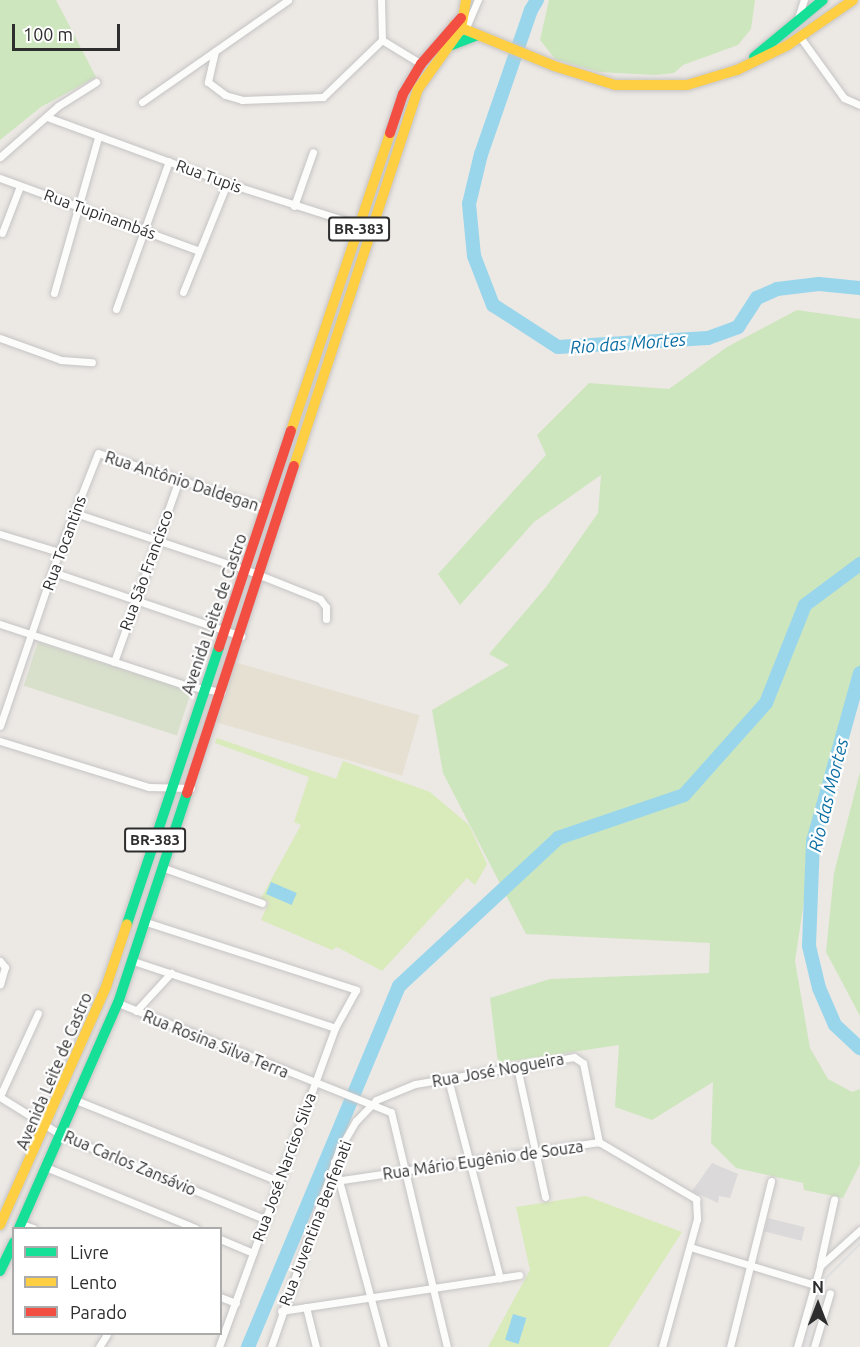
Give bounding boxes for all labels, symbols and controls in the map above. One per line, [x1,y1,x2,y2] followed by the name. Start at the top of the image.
[15,12,123,50] scale bar
[23,24,73,44] text: 100 m
[173,155,245,197] street label: Rua Tupis
[42,185,158,243] street label: Rua Tupinambás
[328,217,391,241] road number: BR-383
[569,328,687,358] water label: Rio das Mortes
[103,447,261,515] street label: Rua Antônio Daldegan
[38,493,90,593] street label: Rua Tocantins
[115,507,177,633] street label: Rua São Francisco
[177,531,251,697] street label: Avenida Leite de Castro
[803,736,853,854] water label: Rio das Mortes
[124,828,186,852] road number: BR-383
[12,989,96,1153] street label: Avenida Leite de Castro
[140,1006,292,1082] street label: Rua Rosina Silva Terra
[430,1049,566,1091] street label: Rua José Nogueira
[248,1090,320,1244] street label: Rua José Narciso Silva
[61,1126,199,1200] street label: Rua Carlos Zansávio
[381,1136,585,1184] street label: Rua Mário Eugênio de Souza
[275,1138,355,1308] street label: Rua Juventina Benfenati
[12,1227,222,1335] legend
[70,1242,109,1262] text: Livre
[70,1272,117,1292] text: Lento
[788,1275,848,1335] north arrow
[812,1278,824,1296] text: N
[70,1302,127,1322] text: Parado

